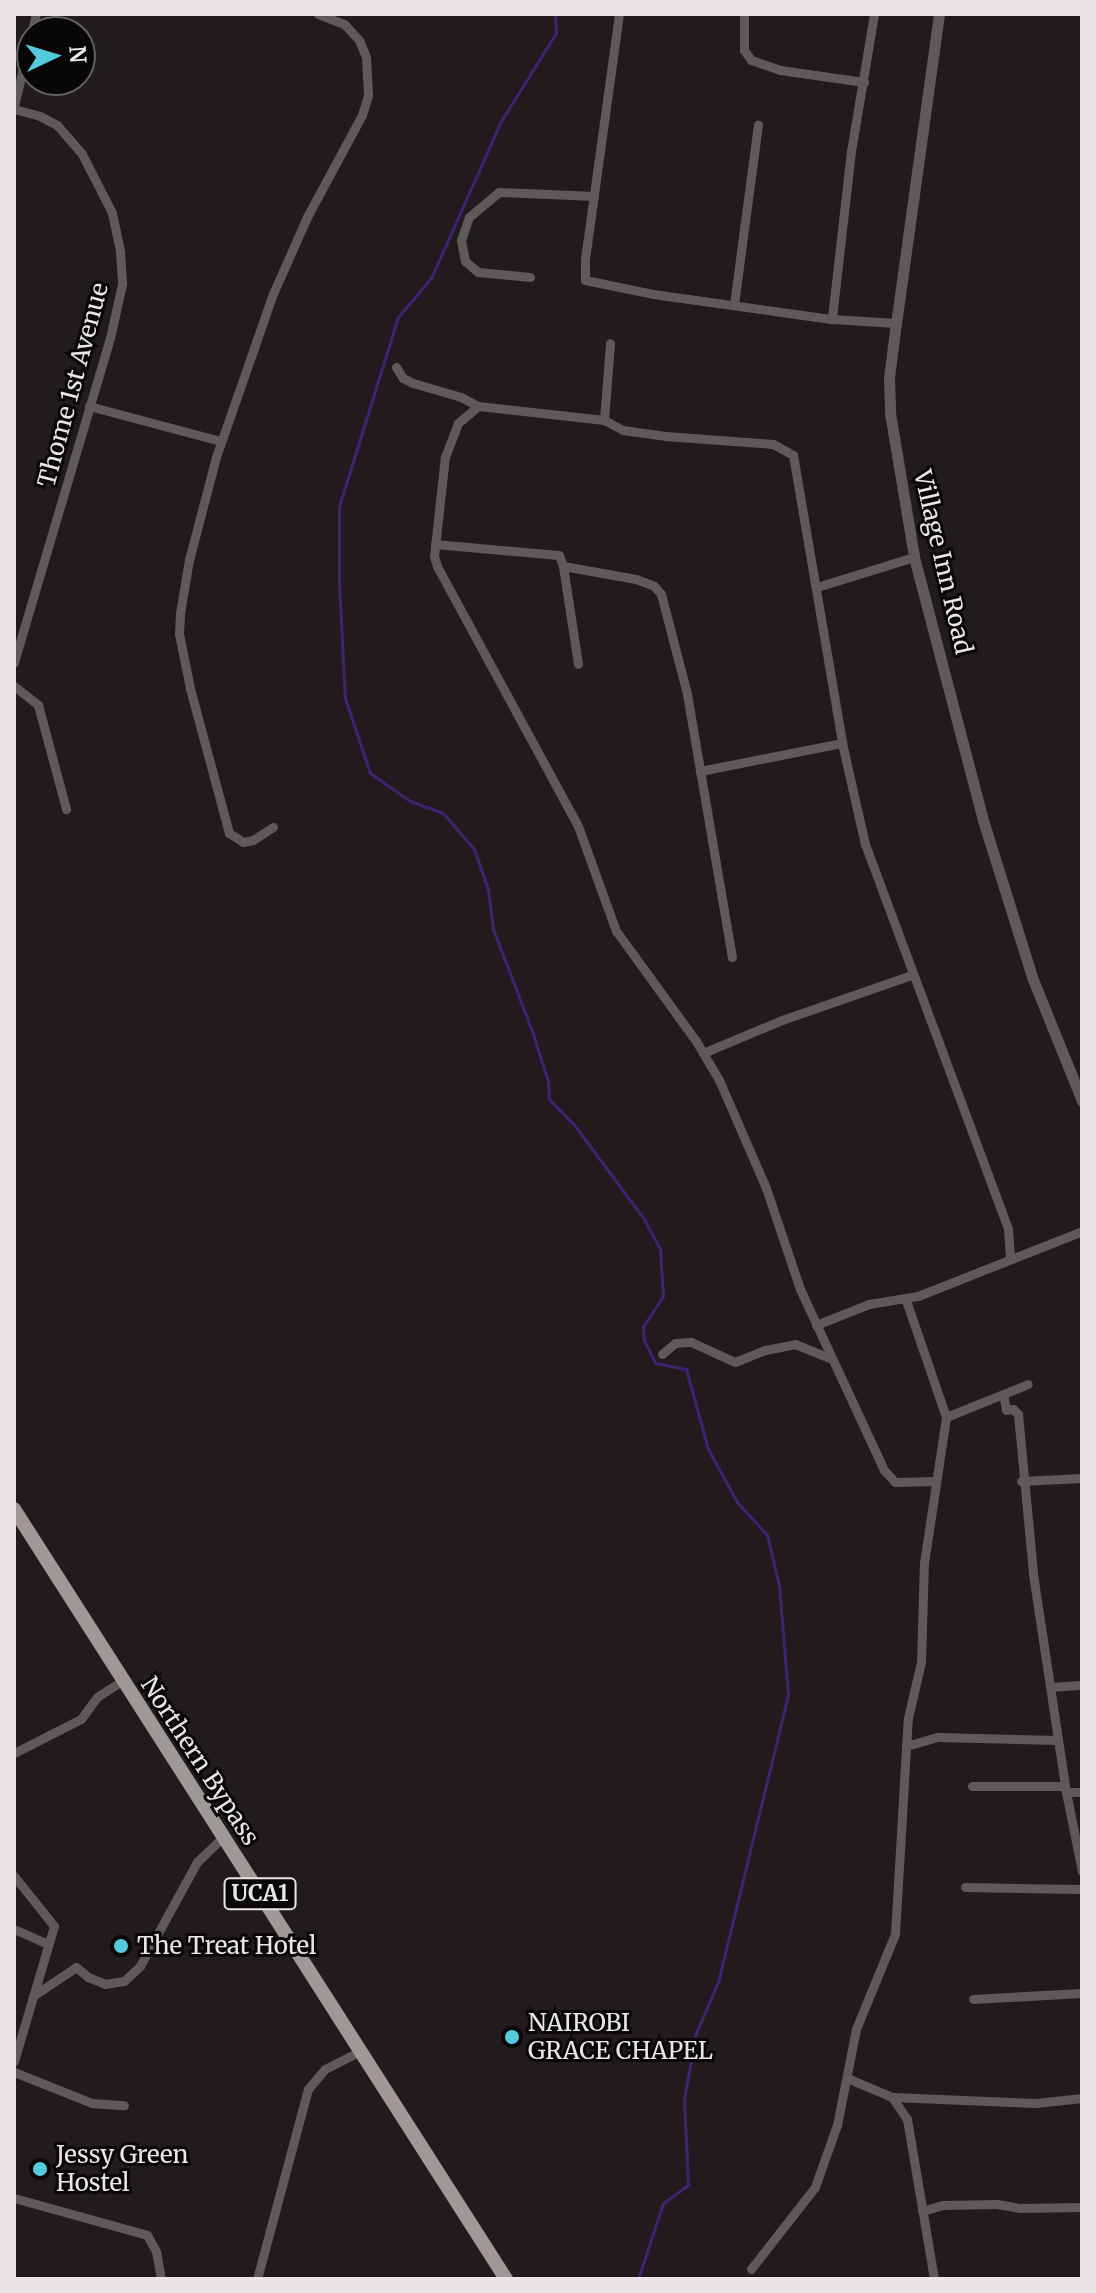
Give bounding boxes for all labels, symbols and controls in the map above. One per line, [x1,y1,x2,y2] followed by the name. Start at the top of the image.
[16,16,96,96] north arrow
[63,45,93,64] text: N
[32,280,114,490] street label: Thome 1st Avenue
[908,467,978,657] street label: Village Inn Road
[135,1671,265,1851] street label: Northern Bypass
[222,1876,298,1912] road number: UCA1
[137,1932,317,1960] place label: The Treat Hotel
[112,1937,130,1955] marker: The Treat Hotel
[528,2009,713,2065] place label: NAIROBI GRACE CHAPEL
[503,2028,521,2046] marker: NAIROBI GRACE CHAPEL
[56,2141,188,2197] place label: Jessy Green Hostel
[31,2160,49,2178] marker: Jessy Green Hostel

